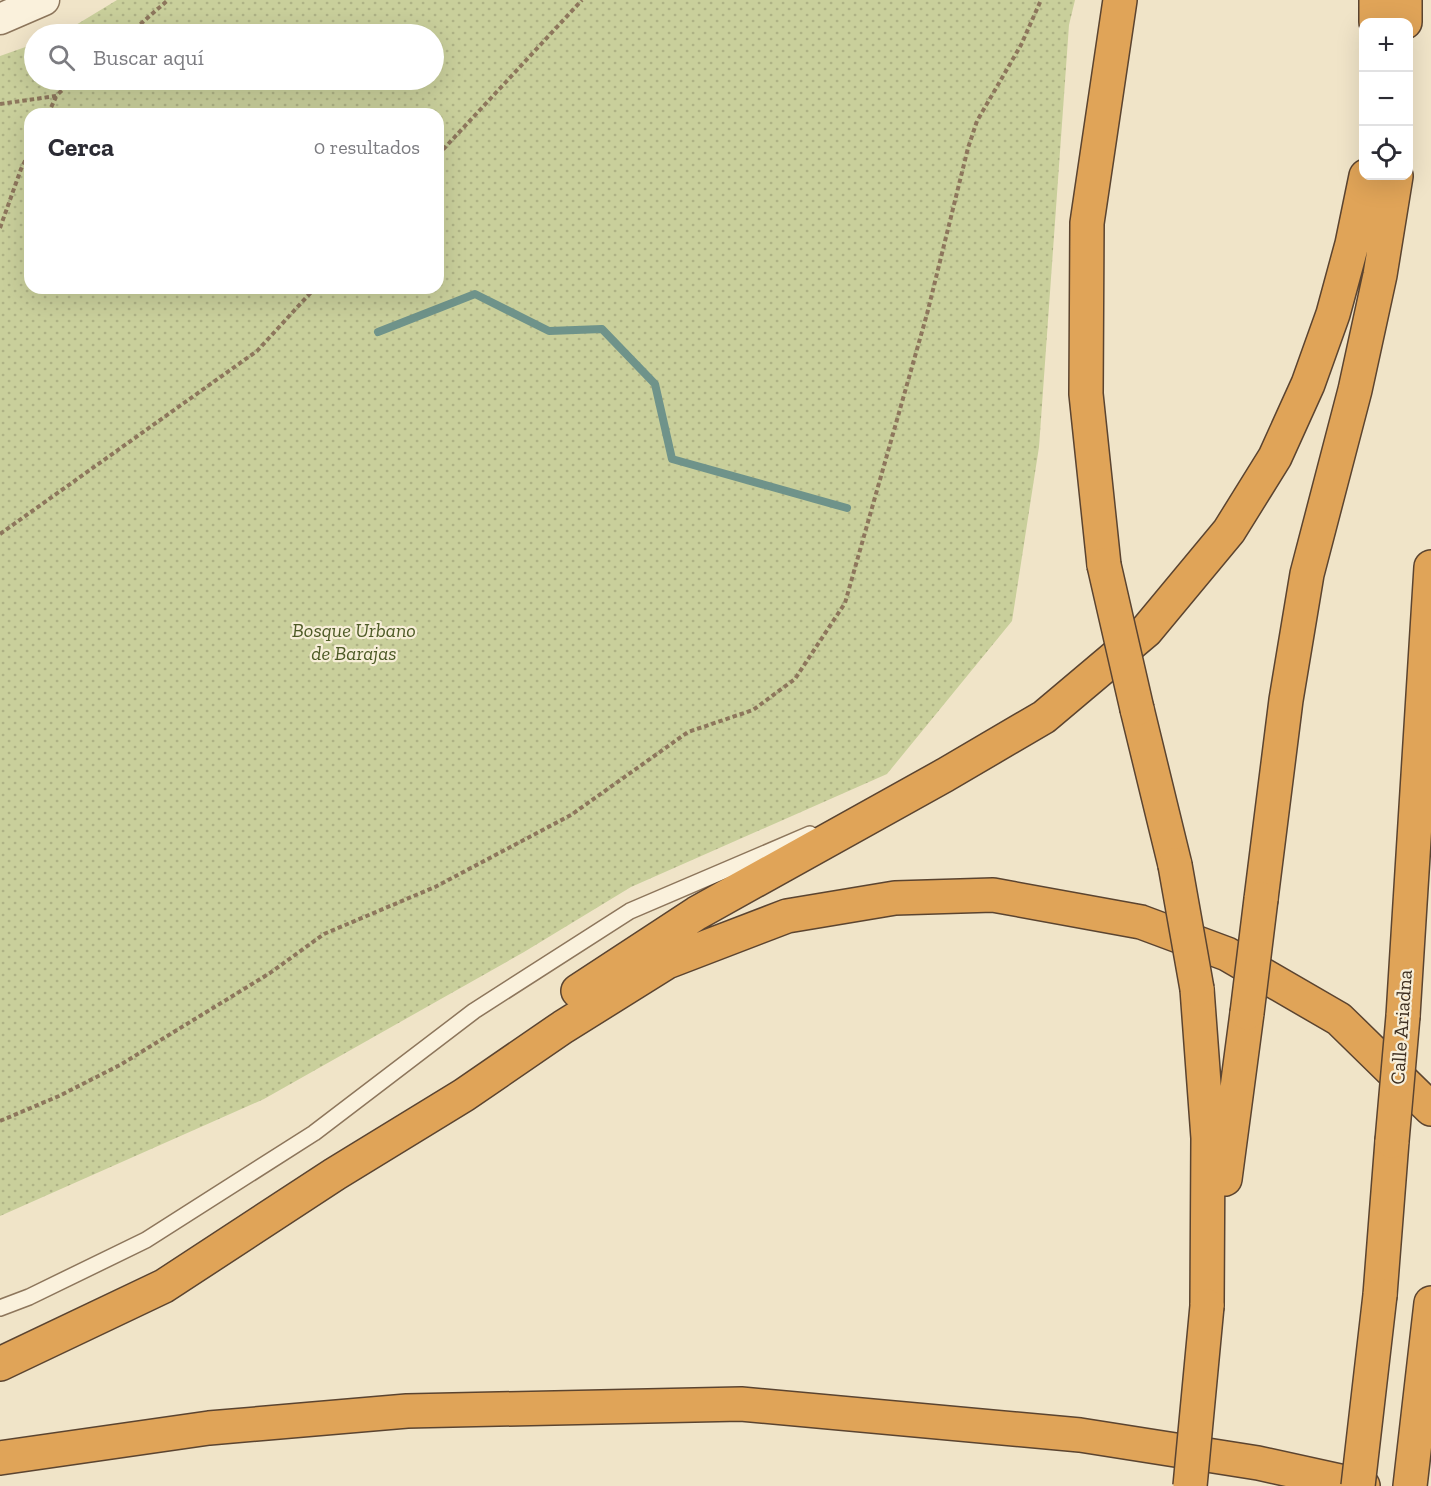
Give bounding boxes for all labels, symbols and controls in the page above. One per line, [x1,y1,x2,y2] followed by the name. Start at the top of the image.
[1359,18,1413,180] map controls
[1359,18,1413,72] button: +
[24,24,444,90] search box
[45,41,78,74] icon: search
[93,44,204,71] text: Buscar aquí
[1359,72,1413,126] button: −
[1359,126,1413,180] button: locate
[48,131,114,163] text: Cerca
[314,135,420,159] text: 0 resultados
[292,618,416,665] park label: Bosque Urbano de Barajas
[1385,968,1417,1085] street label: Calle Ariadna

